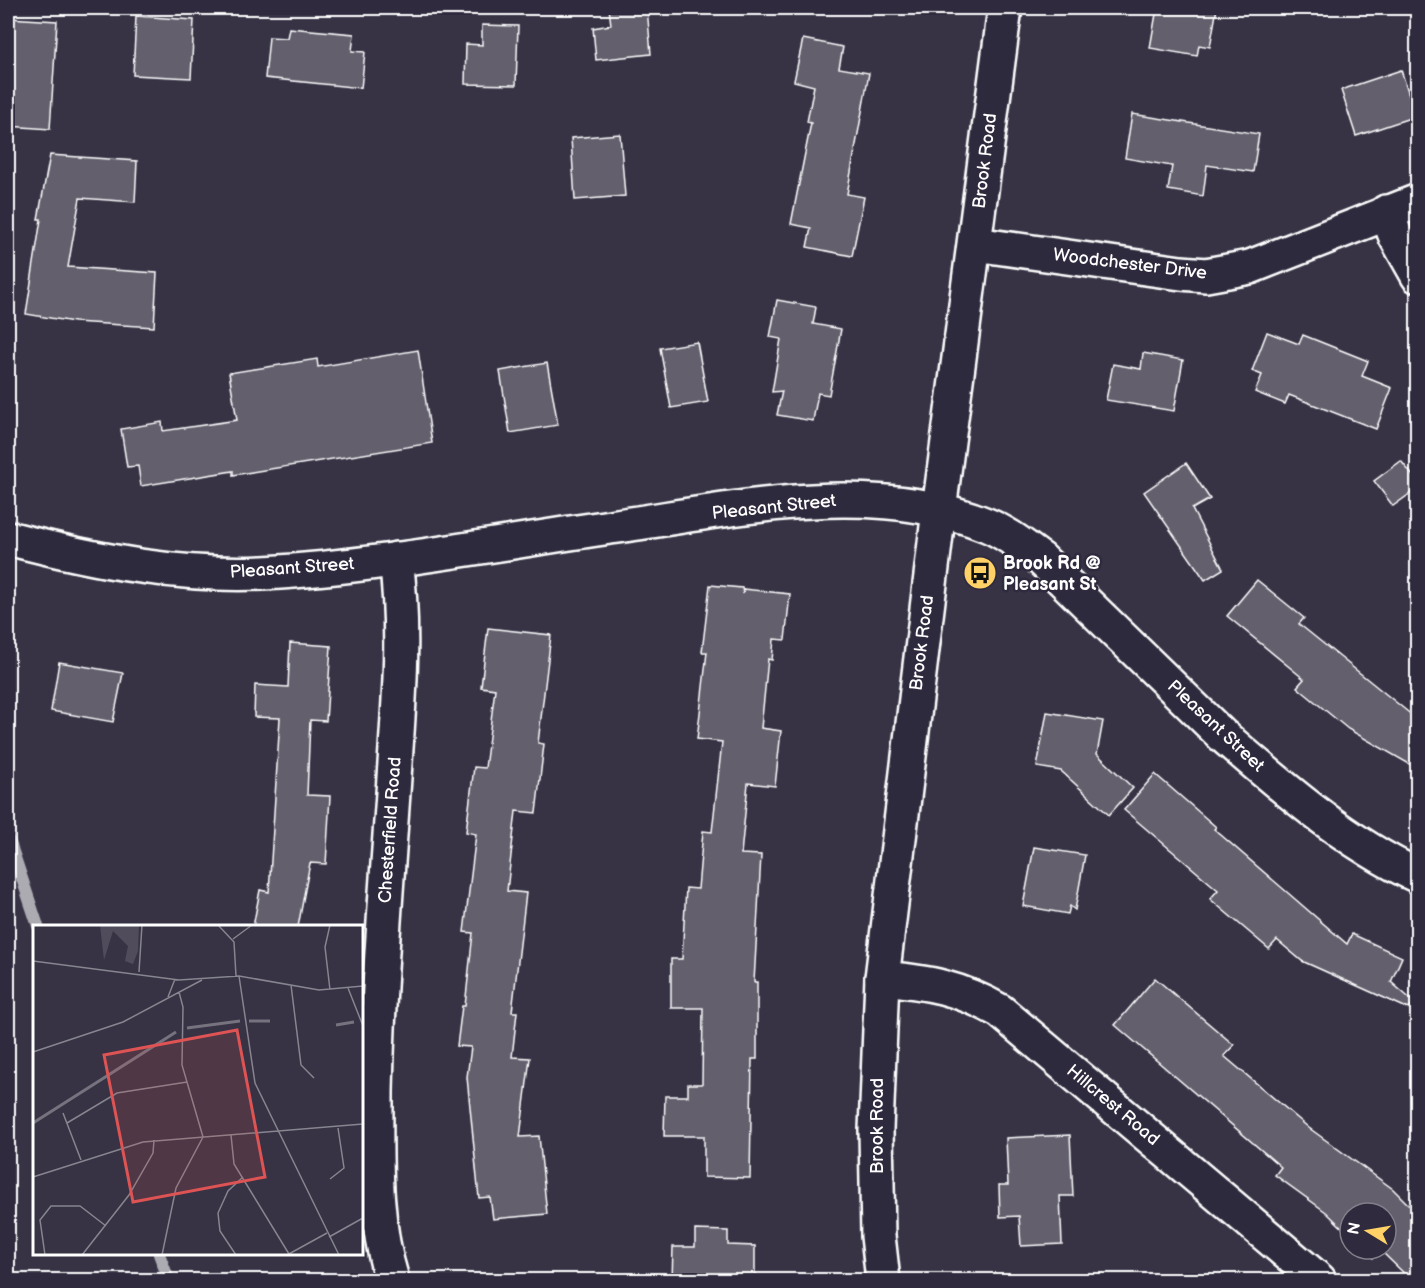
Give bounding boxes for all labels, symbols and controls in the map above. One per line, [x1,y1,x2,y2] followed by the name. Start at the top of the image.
[969,112,1001,210] street label: Brook Road
[1052,244,1208,284] street label: Woodchester Drive
[711,490,838,524] street label: Pleasant Street
[229,553,355,583] street label: Pleasant Street
[1003,553,1102,595] place label: Brook Rd @ Pleasant St
[962,555,998,591] bus stop icon: Brook Rd @ Pleasant St
[906,594,938,692] street label: Brook Road
[1163,676,1269,777] street label: Pleasant Street
[374,756,406,904] street label: Chesterfield Road
[33,925,363,1255] inset map
[1062,1060,1164,1150] street label: Hillcrest Road
[867,1078,888,1174] street label: Brook Road
[1338,1201,1398,1261] north arrow
[1344,1221,1365,1236] text: N

